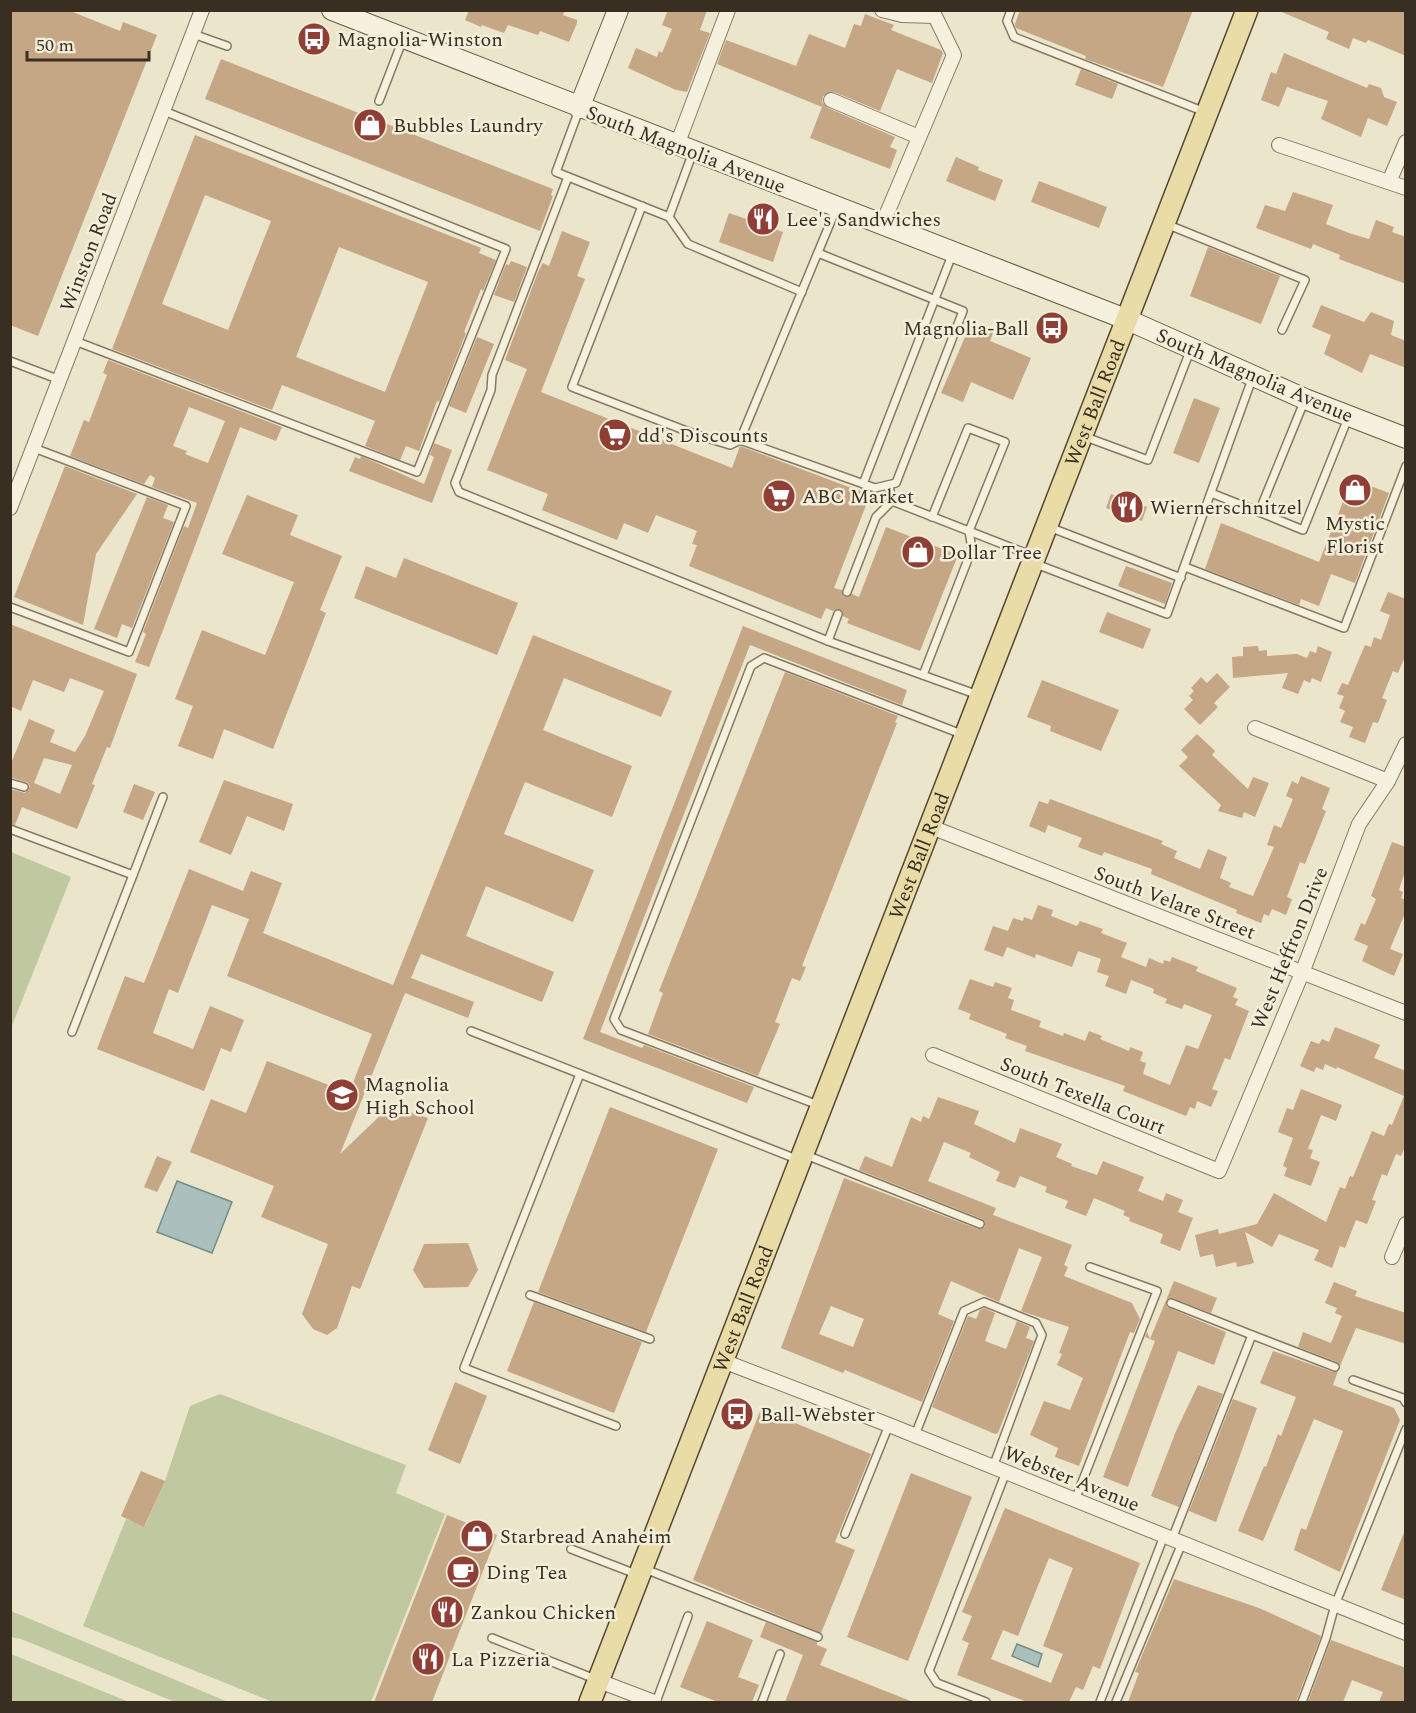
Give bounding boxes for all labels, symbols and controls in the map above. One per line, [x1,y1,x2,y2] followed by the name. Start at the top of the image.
[296,21,332,57] bus stop icon: Magnolia-Winston
[27,24,148,62] scale bar
[337,25,503,55] place label: Magnolia-Winston
[36,32,74,59] text: 50 m
[581,98,790,202] street label: South Magnolia Avenue
[352,107,388,143] shop icon: Bubbles Laundry
[393,111,544,141] place label: Bubbles Laundry
[52,188,125,316] street label: Winston Road
[745,201,781,237] restaurant icon: Lee's Sandwiches
[786,205,941,235] place label: Lee's Sandwiches
[1034,310,1070,346] bus stop icon: Magnolia-Ball
[903,314,1029,344] place label: Magnolia-Ball
[1151,321,1358,431] street label: South Magnolia Avenue
[1057,335,1134,471] street label: West Ball Road
[597,417,633,453] supermarket icon: dd's Discounts
[638,421,768,451] place label: dd's Discounts
[1337,472,1373,508] shop icon: Mystic Florist
[761,478,797,514] supermarket icon: ABC Market
[802,482,914,512] place label: ABC Market
[1109,489,1145,525] restaurant icon: Wiernerschnitzel
[1150,493,1302,523] place label: Wiernerschnitzel
[1325,509,1385,562] place label: Mystic Florist
[900,534,936,570] shop icon: Dollar Tree
[941,538,1042,568] place label: Dollar Tree
[881,788,958,924] street label: West Ball Road
[1089,858,1260,948] street label: South Velare Street
[1244,862,1336,1034] street label: West Heffron Drive
[995,1049,1170,1143] street label: South Texella Court
[365,1070,475,1123] place label: Magnolia High School
[324,1077,360,1113] school or university icon: Magnolia High School
[705,1241,782,1377] street label: West Ball Road
[719,1396,755,1432] bus stop icon: Ball-Webster
[760,1400,875,1430] place label: Ball-Webster
[999,1438,1144,1520] street label: Webster Avenue
[459,1518,495,1554] shop icon: Starbread Anaheim
[500,1522,672,1552] place label: Starbread Anaheim
[445,1554,481,1590] cafe icon: Ding Tea
[486,1558,567,1588] place label: Ding Tea
[429,1594,465,1630] restaurant icon: Zankou Chicken
[470,1598,616,1628] place label: Zankou Chicken
[410,1641,446,1677] restaurant icon: La Pizzeria
[451,1645,550,1675] place label: La Pizzeria

